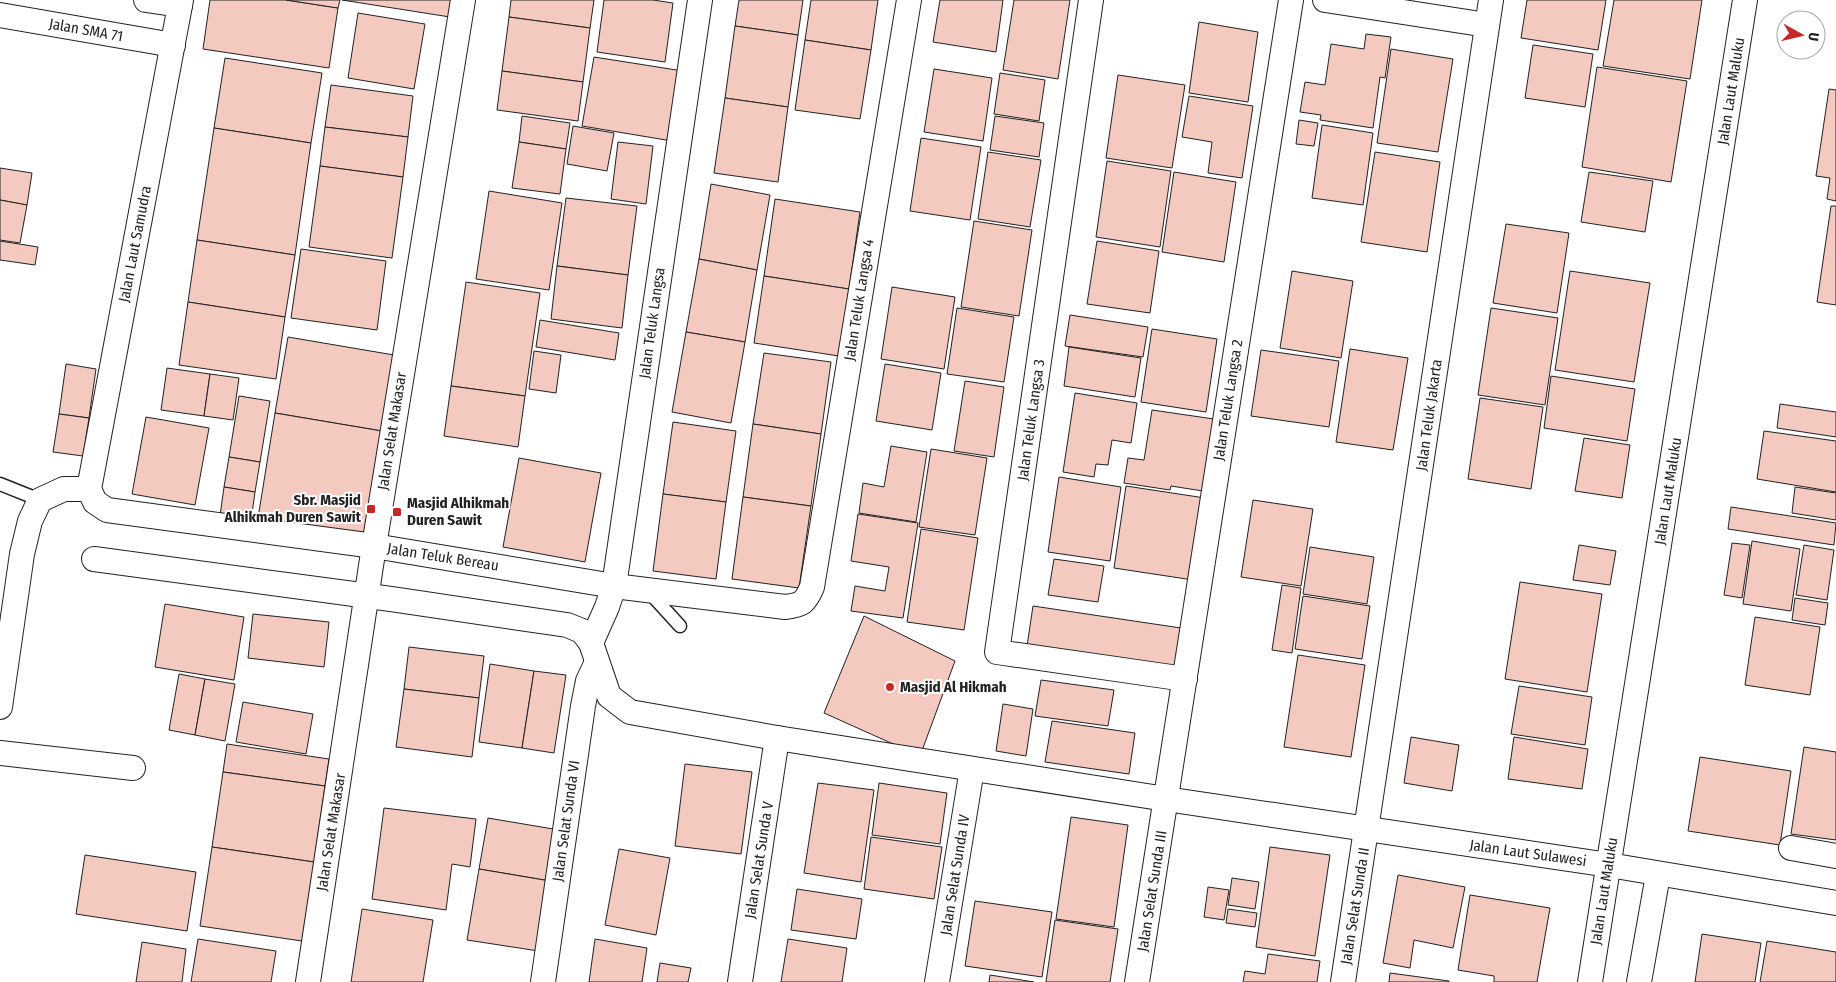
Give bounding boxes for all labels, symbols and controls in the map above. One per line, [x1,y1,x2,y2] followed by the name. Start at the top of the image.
[1776,10,1826,60] north arrow
[47,15,125,45] street label: Jalan SMA 71
[1804,31,1822,42] text: U
[1714,36,1748,146] street label: Jalan Laut Maluku
[115,184,155,304] street label: Jalan Laut Samudra
[840,238,878,362] street label: Jalan Teluk Langsa 4
[635,266,669,380] street label: Jalan Teluk Langsa
[1210,338,1247,462] street label: Jalan Teluk Langsa 2
[1014,358,1048,482] street label: Jalan Teluk Langsa 3
[1412,358,1446,472] street label: Jalan Teluk Jakarta
[374,370,410,491] street label: Jalan Selat Makasar
[1651,436,1685,546] street label: Jalan Laut Maluku
[223,491,362,526] place label: Sbr. Masjid Alhikmah Duren Sawit
[407,494,509,529] place label: Masjid Alhikmah Duren Sawit
[365,503,377,515] marker: Sbr. Masjid Alhikmah Duren Sawit
[391,506,403,518] marker: Masjid Alhikmah Duren Sawit
[386,539,500,575] street label: Jalan Teluk Bereau
[900,678,1007,696] place label: Masjid Al Hikmah
[884,681,896,693] marker: Masjid Al Hikmah
[549,759,583,883] street label: Jalan Selat Sunda VI
[313,771,349,892] street label: Jalan Selat Makasar
[741,800,777,920] street label: Jalan Selat Sunda V
[937,813,973,937] street label: Jalan Selat Sunda IV
[1134,829,1170,953] street label: Jalan Selat Sunda III
[1468,836,1588,870] street label: Jalan Laut Sulawesi
[1587,836,1621,946] street label: Jalan Laut Maluku
[1337,846,1373,966] street label: Jalan Selat Sunda II

